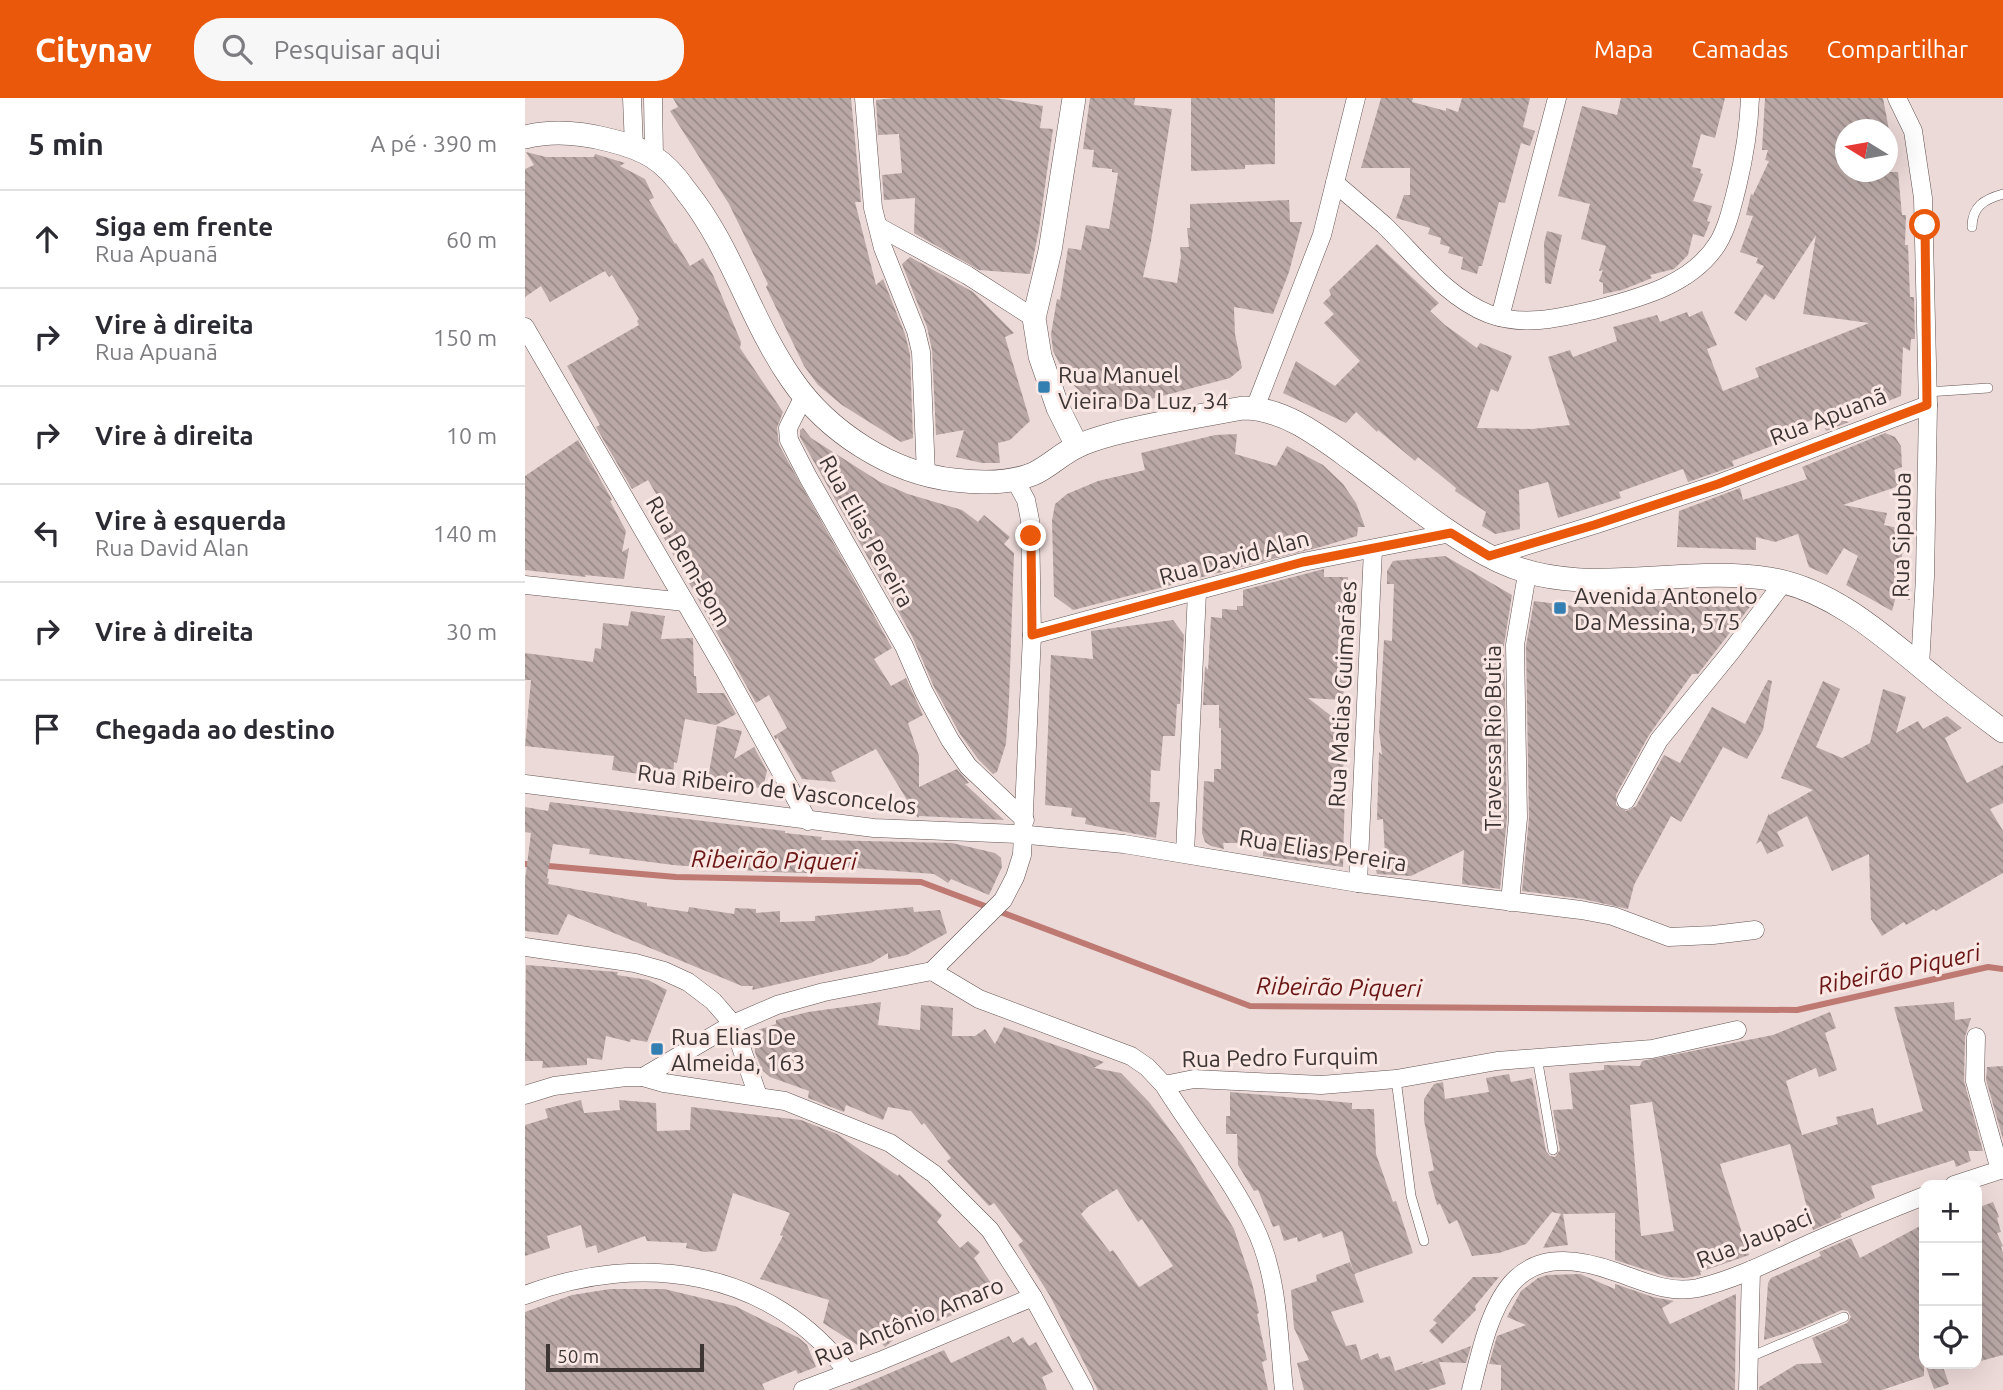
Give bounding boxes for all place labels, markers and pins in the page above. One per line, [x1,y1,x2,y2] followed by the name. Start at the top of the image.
[1058,362,1229,413] place label: Rua Manuel Vieira Da Luz, 34
[1036,379,1052,395] marker: Rua Manuel Vieira Da Luz, 34
[1574,583,1758,634] place label: Avenida Antonelo Da Messina, 575
[1552,600,1568,616] marker: Avenida Antonelo Da Messina, 575
[671,1024,805,1075] place label: Rua Elias De Almeida, 163
[649,1041,665,1057] marker: Rua Elias De Almeida, 163

